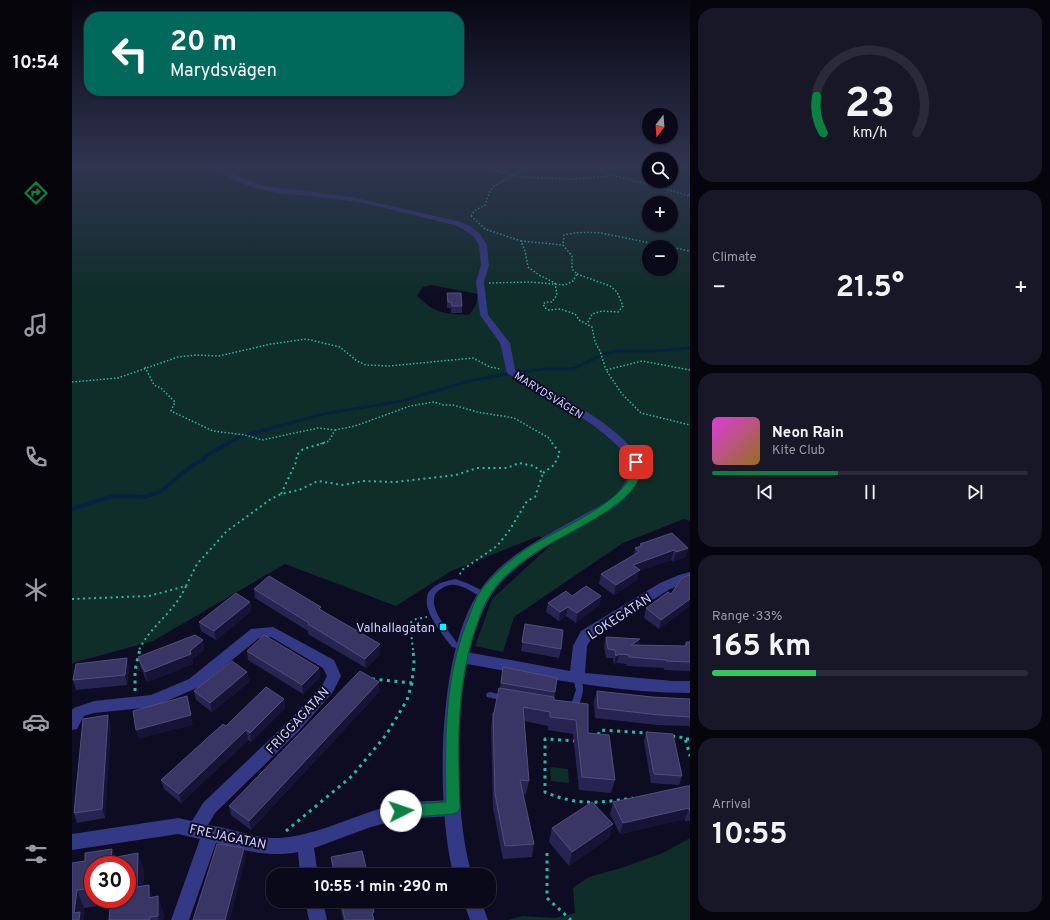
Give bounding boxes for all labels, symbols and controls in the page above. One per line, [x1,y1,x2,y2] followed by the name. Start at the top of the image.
[170,25,237,61] text: 20 m
[104,28,156,80] icon: left
[13,52,59,75] text: 10:54
[170,60,277,83] text: Marydsvägen
[845,79,895,132] text: 23
[642,108,678,144] north arrow
[642,108,678,276] map controls
[853,124,887,142] text: km/h
[642,152,678,188] button: search
[22,179,50,207] icon: directions
[642,196,678,232] button: +
[642,240,678,276] button: −
[712,250,757,266] text: Climate
[836,270,904,307] text: 21.5°
[712,275,726,302] text: −
[1014,275,1028,302] text: +
[22,311,50,339] icon: music
[511,368,586,423] street label: MARYDSVÄGEN
[772,424,844,443] text: Neon Rain
[22,443,50,471] icon: phone
[772,443,825,459] text: Kite Club
[619,445,653,479] pin
[625,451,647,473] icon: arrive
[754,481,776,503] icon: previous
[859,481,881,503] icon: pause
[964,481,986,503] icon: next
[22,576,50,604] icon: climate
[585,591,655,644] street label: LOKEGATAN
[712,609,782,625] text: Range · 33%
[356,621,435,637] place label: Valhallagatan
[438,622,448,632] marker: Valhallagatan
[712,629,811,666] text: 165 km
[263,685,333,758] street label: FRIGGAGATAN
[22,708,50,736] icon: car
[380,790,422,832] position arrow
[712,797,751,813] text: Arrival
[712,817,788,854] text: 10:55
[188,822,268,854] street label: FREJAGATAN
[22,840,50,868] icon: filters
[84,856,136,908] speed limit sign: 30
[314,878,448,897] text: 10:55 · 1 min · 290 m

